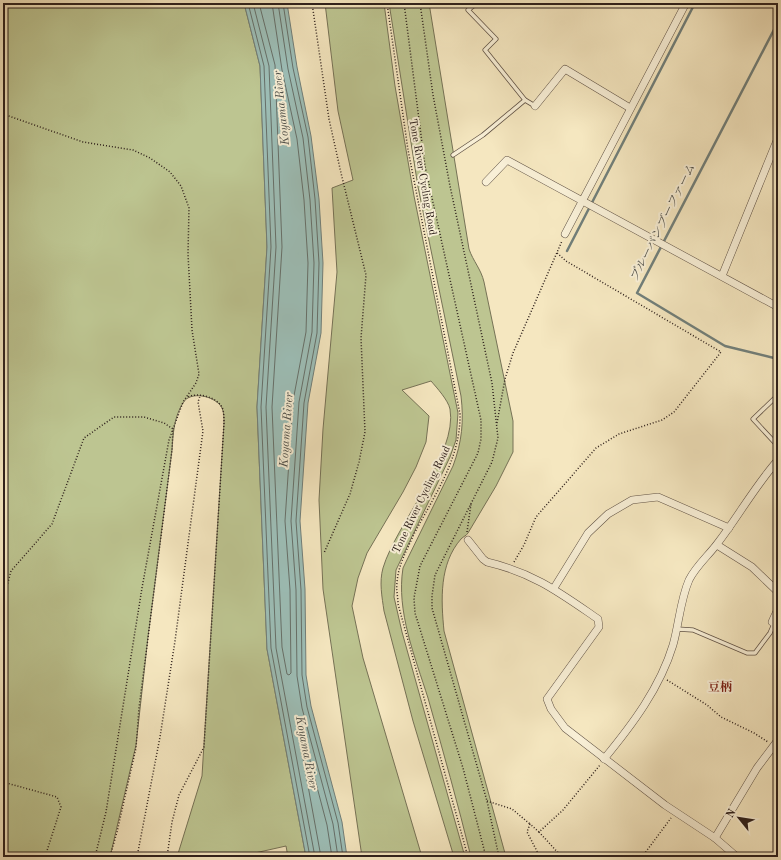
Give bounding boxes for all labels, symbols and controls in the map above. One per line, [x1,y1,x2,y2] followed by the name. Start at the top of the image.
[272,69,292,147] water label: Koyama River
[406,118,438,236] street label: Tone River Cycling Road
[627,162,698,284] water label: ブルーバンブーファーム
[278,391,296,469] water label: Koyama River
[391,444,453,556] street label: Tone River Cycling Road
[708,680,732,694] district label: 豆柄
[293,714,319,792] water label: Koyama River
[719,798,759,838] north arrow
[725,807,739,820] text: N

